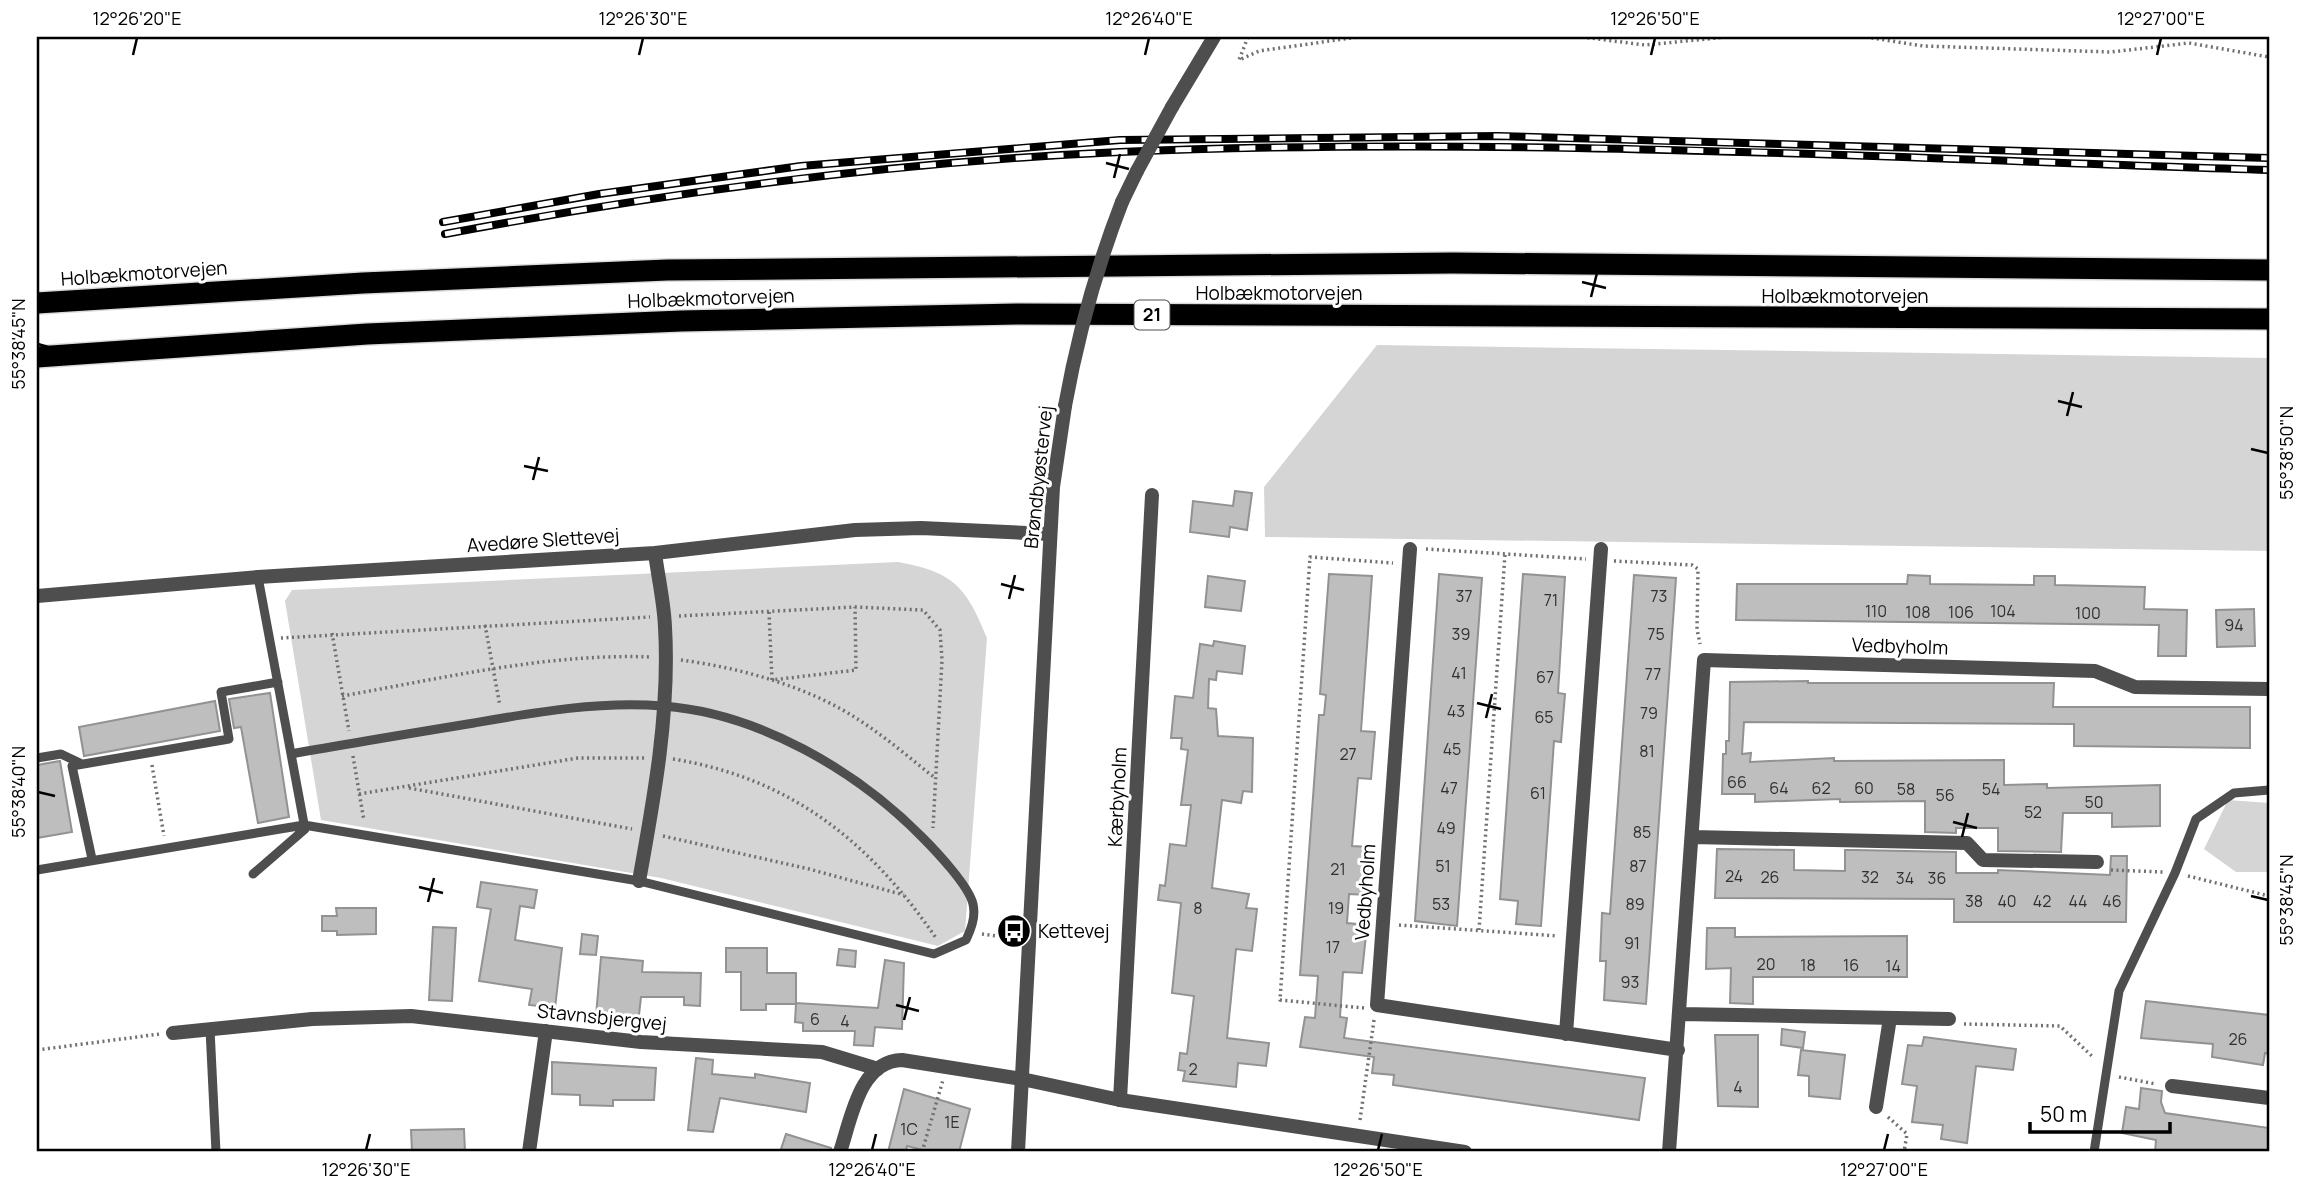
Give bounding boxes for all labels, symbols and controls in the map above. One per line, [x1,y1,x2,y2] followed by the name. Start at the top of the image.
[92,6,182,30] text: 12°26'20"E
[599,6,687,30] text: 12°26'30"E
[1105,6,1193,30] text: 12°26'40"E
[1610,6,1700,30] text: 12°26'50"E
[2117,6,2205,30] text: 12°27'00"E
[60,254,228,292] street label: Holbækmotorvejen
[1195,280,1363,306] street label: Holbækmotorvejen
[627,282,795,314] street label: Holbækmotorvejen
[1761,283,1929,309] street label: Holbækmotorvejen
[6,298,30,390] text: 55°38'45"N
[1134,300,1170,330] road number: 21
[1018,404,1058,550] street label: Brøndbyøstervej
[2274,406,2298,500] text: 55°38'50"N
[466,522,620,558] street label: Avedøre Slettevej
[1456,585,1472,607] house number: 37
[1651,585,1667,607] house number: 73
[1544,589,1558,611] house number: 71
[1865,600,1887,622] house number: 110
[1990,600,2016,622] house number: 104
[1905,601,1931,623] house number: 108
[1948,601,1974,623] house number: 106
[2075,602,2101,624] house number: 100
[2224,614,2244,636] house number: 94
[1452,623,1470,645] house number: 39
[1647,623,1665,645] house number: 75
[1851,631,1949,661] street label: Vedbyholm
[1451,662,1467,684] house number: 41
[1645,663,1661,685] house number: 77
[1536,666,1554,688] house number: 67
[1447,700,1465,722] house number: 43
[1640,702,1658,724] house number: 79
[1534,706,1554,728] house number: 65
[1443,738,1461,760] house number: 45
[1639,740,1655,762] house number: 81
[1339,743,1357,765] house number: 27
[6,746,30,838] text: 55°38'40"N
[1101,746,1133,848] street label: Kærbyholm
[1727,771,1747,793] house number: 66
[1440,777,1458,799] house number: 47
[1769,777,1789,799] house number: 64
[1811,777,1831,799] house number: 62
[1854,777,1874,799] house number: 60
[1897,778,1915,800] house number: 58
[1982,778,2000,800] house number: 54
[1530,782,1546,804] house number: 61
[1935,784,1955,806] house number: 56
[2085,791,2104,813] house number: 50
[2024,801,2042,823] house number: 52
[1436,817,1456,839] house number: 49
[1633,821,1651,843] house number: 85
[1349,843,1381,941] street label: Vedbyholm
[2274,854,2298,946] text: 55°38'45"N
[1435,855,1451,877] house number: 51
[1629,855,1647,877] house number: 87
[1330,858,1346,880] house number: 21
[1725,865,1743,887] house number: 24
[1760,866,1780,888] house number: 26
[1861,866,1879,888] house number: 32
[1896,867,1914,889] house number: 34
[1928,867,1946,889] house number: 36
[1965,890,1983,912] house number: 38
[1997,890,2017,912] house number: 40
[2033,890,2051,912] house number: 42
[2068,890,2088,912] house number: 44
[2102,890,2122,912] house number: 46
[1432,893,1450,915] house number: 53
[1625,893,1645,915] house number: 89
[1193,897,1203,919] house number: 8
[1328,897,1344,919] house number: 19
[995,912,1033,950] bus stop icon: Kettevej
[1038,918,1110,944] place label: Kettevej
[1624,932,1640,954] house number: 91
[1326,936,1340,958] house number: 17
[1757,953,1775,975] house number: 20
[1800,954,1816,976] house number: 18
[1843,954,1859,976] house number: 16
[1885,955,1901,977] house number: 14
[1621,971,1639,993] house number: 93
[536,997,668,1037] street label: Stavnsbjergvej
[810,1008,820,1030] house number: 6
[840,1010,850,1032] house number: 4
[2228,1028,2248,1050] house number: 26
[1188,1058,1198,1080] house number: 2
[1733,1076,1743,1098] house number: 4
[2030,1091,2170,1135] scale bar
[2040,1100,2087,1128] text: 50 m
[944,1111,960,1133] house number: 1E
[900,1118,918,1140] house number: 1C
[322,1157,410,1181] text: 12°26'30"E
[828,1157,916,1181] text: 12°26'40"E
[1333,1157,1423,1181] text: 12°26'50"E
[1840,1157,1928,1181] text: 12°27'00"E

